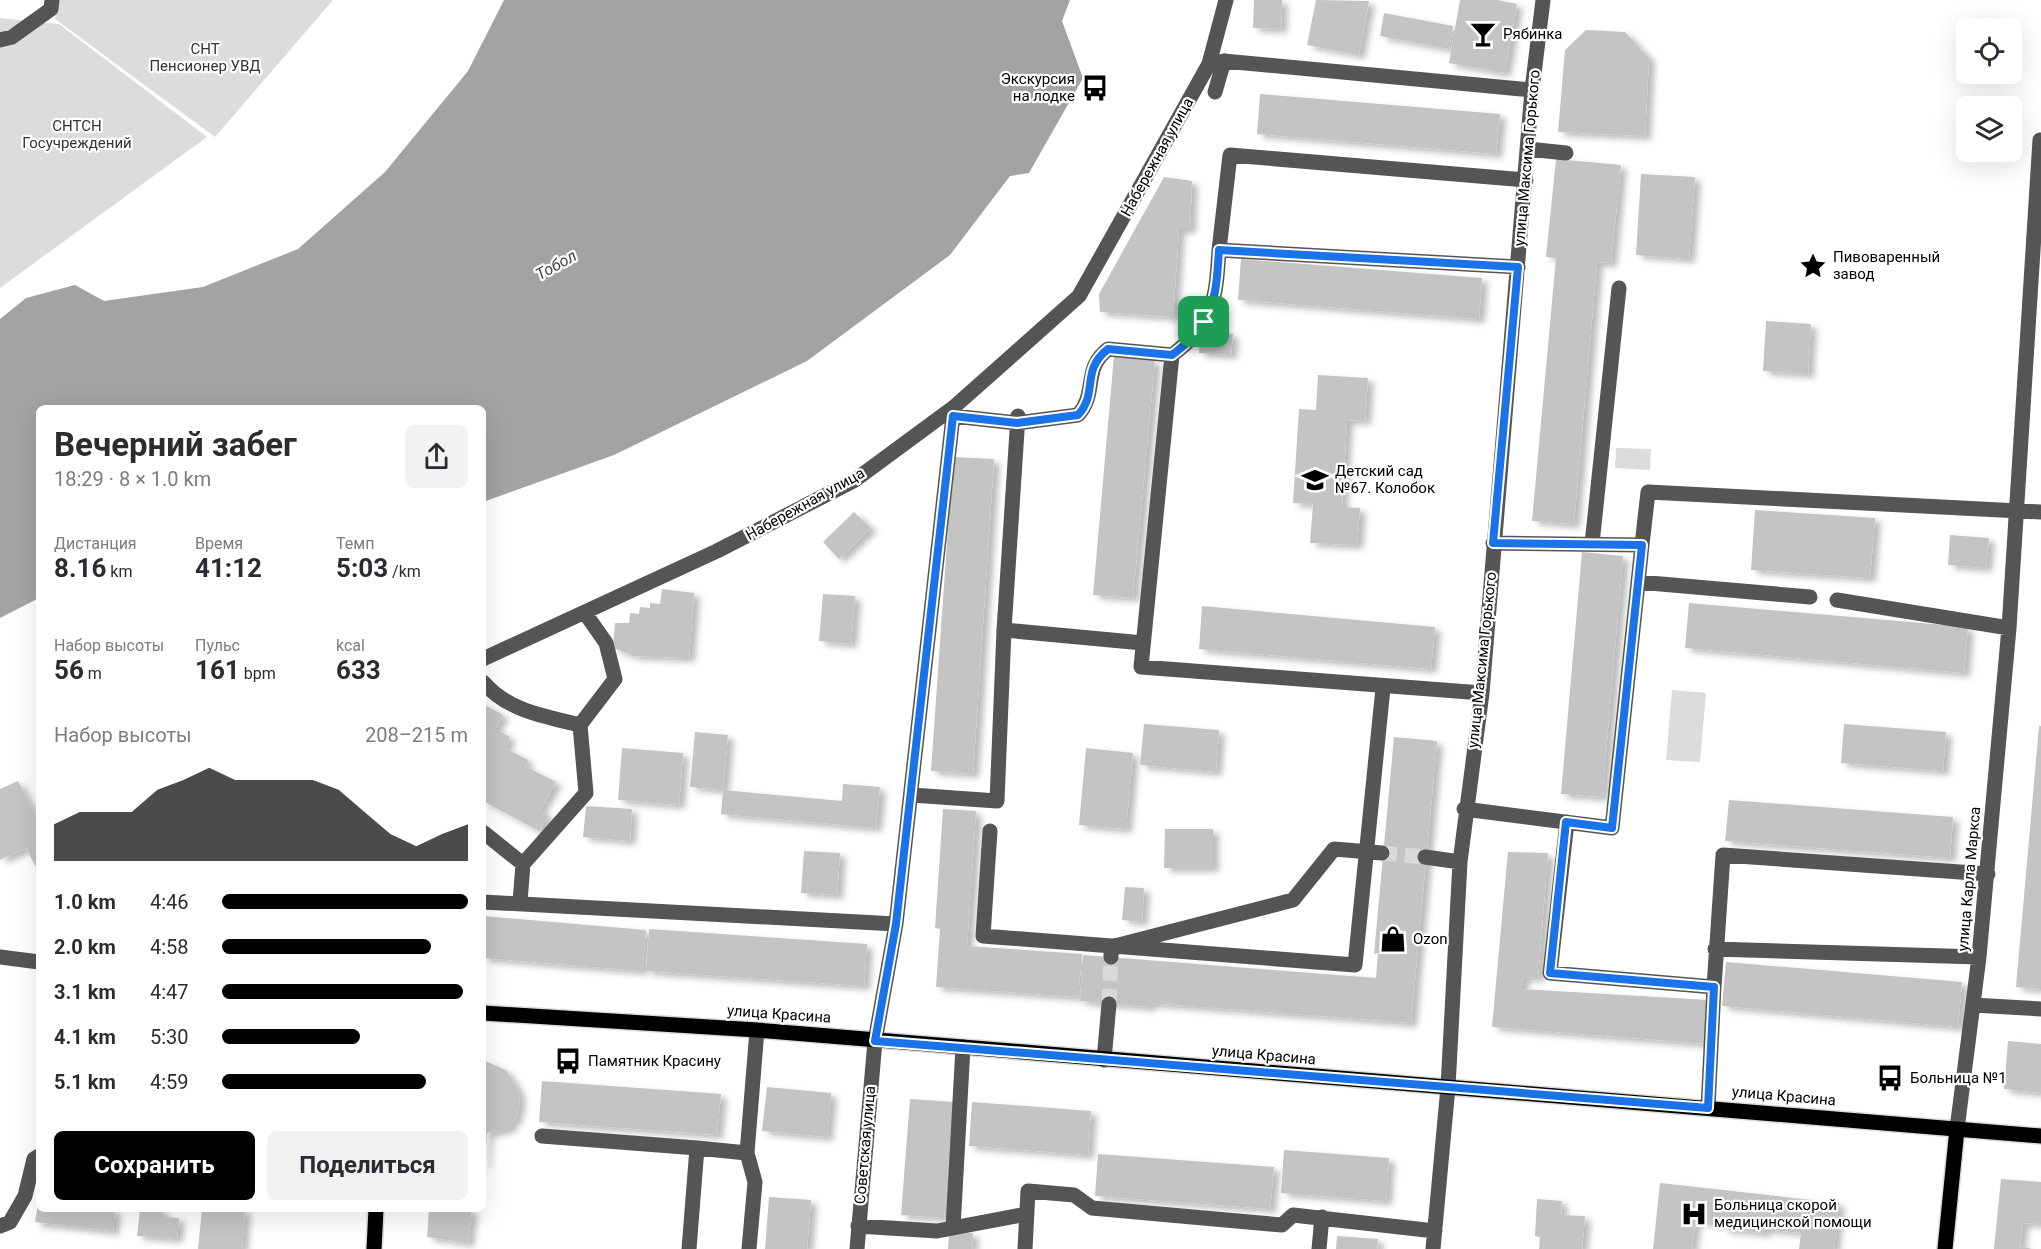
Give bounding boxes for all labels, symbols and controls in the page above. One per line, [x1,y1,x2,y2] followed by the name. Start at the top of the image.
[1956,18,2022,162] map controls
[1956,18,2022,84] button: locate
[1468,19,1498,49] bar icon: Рябинка
[1503,25,1562,43] place label: Рябинка
[149,40,261,75] park label: СНТ Пенсионер УВД
[1510,69,1544,247] street label: улица Максима Горького
[1001,70,1075,105] place label: Экскурсия на лодке
[1080,73,1110,103] bus stop icon: Экскурсия на лодке
[1117,95,1197,219] street label: Набережная улица
[1956,96,2022,162] button: layers
[22,117,132,152] park label: СНТСН Госучреждений
[532,246,580,284] water label: Тобол
[1833,248,1940,283] place label: Пивоваренный завод
[1798,251,1828,281] place icon: Пивоваренный завод
[1178,296,1229,347] pin
[1187,305,1220,338] icon: arrive
[54,425,297,464] text: Вечерний забег
[405,425,468,488] button: share
[1335,462,1435,497] place label: Детский сад №67. Колобок
[743,464,867,544] street label: Набережная улица
[1300,465,1330,495] school or university icon: Детский сад №67. Колобок
[54,467,211,491] text: 18:29 · 8 × 1.0 km
[54,534,137,553] text: Дистанция
[195,534,243,553] text: Время
[336,534,374,553] text: Темп
[54,553,106,583] text: 8.16
[195,553,262,583] text: 41:12
[336,553,388,583] text: 5:03
[106,562,132,581] text: km
[388,562,421,581] text: /km
[1464,571,1500,749] street label: улица Максима Горького
[54,636,164,655] text: Набор высоты
[195,636,240,655] text: Пульс
[336,636,365,655] text: kcal
[54,655,84,685] text: 56
[195,655,240,685] text: 161
[336,655,381,685] text: 633
[84,664,102,683] text: m
[240,664,276,683] text: bpm
[54,723,192,747] text: Набор высоты
[365,723,468,747] text: 208–215 m
[1954,806,1984,952] street label: улица Карла Маркса
[54,890,116,914] text: 1.0 km
[150,890,189,914] text: 4:46
[1378,924,1408,954] shop icon: Ozon
[1413,930,1447,948] place label: Ozon
[54,935,116,959] text: 2.0 km
[150,935,189,959] text: 4:58
[54,980,116,1004] text: 3.1 km
[150,980,189,1004] text: 4:47
[726,1001,832,1027] street label: улица Красина
[54,1025,116,1049] text: 4.1 km
[150,1025,189,1049] text: 5:30
[1211,1041,1317,1069] street label: улица Красина
[553,1046,583,1076] bus stop icon: Памятник Красину
[588,1052,721,1070] place label: Памятник Красину
[1875,1063,1905,1093] bus stop icon: Больница №1
[1910,1069,2007,1087] place label: Больница №1
[54,1070,116,1094] text: 5.1 km
[150,1070,189,1094] text: 4:59
[1731,1082,1837,1110] street label: улица Красина
[851,1085,879,1205] street label: Советская улица
[54,1131,255,1200] button: Сохранить
[267,1131,468,1200] button: Поделиться
[1714,1196,1872,1231] place label: Больница скорой медицинской помощи
[1679,1199,1709,1229] hospital icon: Больница скорой медицинской помощи

